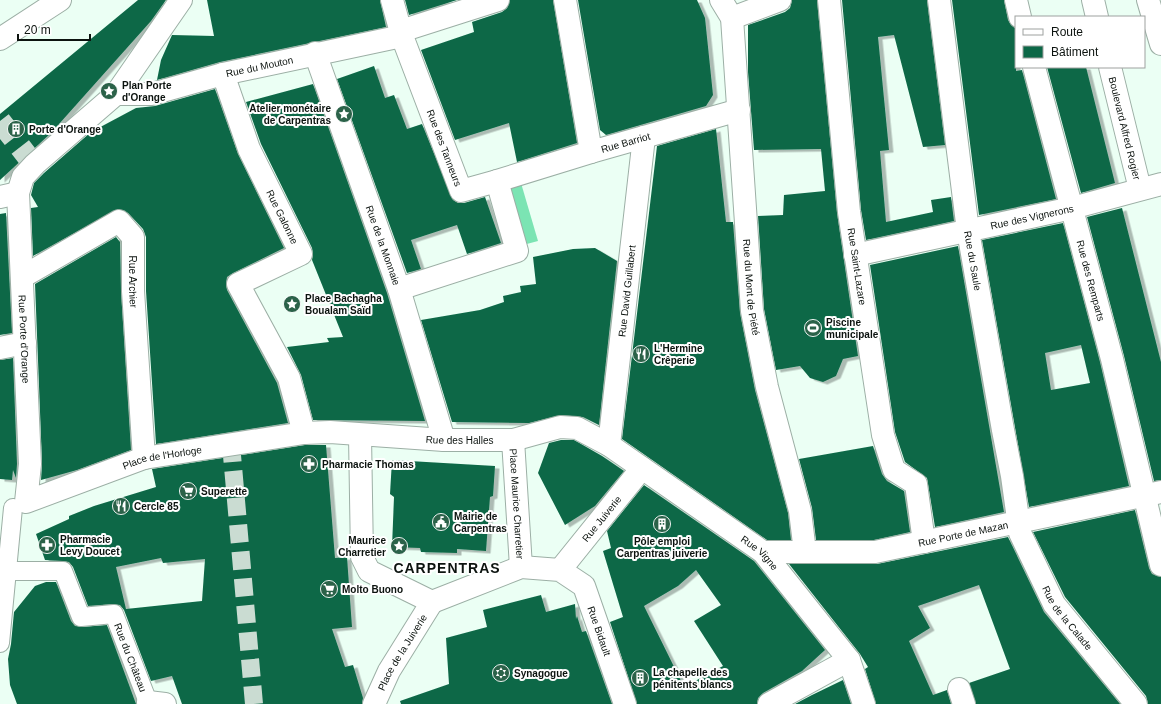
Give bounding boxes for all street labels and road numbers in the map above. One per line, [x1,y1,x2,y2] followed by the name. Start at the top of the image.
[225,54,294,79] street label: Rue du Mouton
[1107,76,1143,182] street label: Boulevard Alfred Rogier
[425,108,464,188] street label: Rue des Tanneurs
[600,130,652,155] street label: Rue Barriot
[264,188,300,246] street label: Rue Galonne
[989,203,1075,232] street label: Rue des Vignerons
[364,204,402,287] street label: Rue de la Monnaie
[845,227,868,306] street label: Rue Saint-Lazare
[962,230,983,292] street label: Rue du Saule
[741,239,762,337] street label: Rue du Mont de Piété
[1074,239,1107,322] street label: Rue des Remparts
[616,244,638,338] street label: Rue David Guillabert
[127,256,139,309] street label: Rue Archier
[17,295,31,384] street label: Rue Porte d'Orange
[425,434,493,446] street label: Rue des Halles
[121,444,203,472] street label: Place de l'Horloge
[508,448,526,560] street label: Place Maurice Charretier
[580,493,624,544] street label: Rue Juiverie
[917,519,1009,549] street label: Rue Porte de Mazan
[739,533,780,573] street label: Rue Vigne
[1040,584,1095,653] street label: Rue de la Calade
[585,605,613,658] street label: Rue Bidault
[376,612,429,692] street label: Place de la Juiverie
[112,622,149,693] street label: Rue du Château

